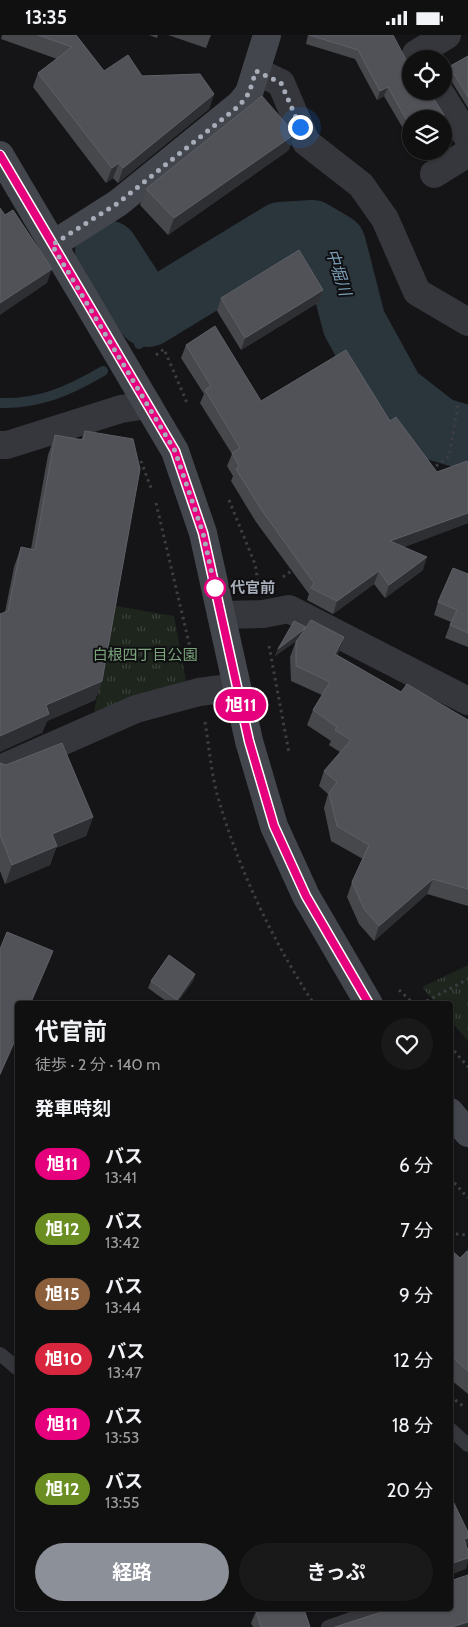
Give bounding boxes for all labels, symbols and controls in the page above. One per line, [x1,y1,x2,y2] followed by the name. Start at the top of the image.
[25,6,67,29] text: 13:35
[402,50,452,160] map controls
[402,50,452,100] button: locate
[402,110,452,160] button: layers
[288,115,313,140] your location
[322,246,356,300] water label: 中堀川
[204,577,226,599] marker: 代官前
[230,579,275,597] place label: 代官前
[92,646,198,664] park label: 白根四丁目公園
[212,689,270,721] line badge: 旭11
[225,694,257,716] text: 旭11
[35,1017,107,1046] text: 代官前
[381,1018,433,1070] button: heart
[35,1055,160,1074] text: 徒歩 · 2 分 · 140 m
[35,1097,111,1120] text: 発車時刻
[105,1145,143,1168] text: バス
[47,1153,78,1175] text: 旭11
[399,1154,433,1177] text: 6 分
[105,1168,137,1187] text: 13:41
[105,1210,143,1233] text: バス
[45,1218,80,1240] text: 旭12
[400,1219,433,1242] text: 7 分
[105,1233,140,1252] text: 13:42
[105,1275,143,1298] text: バス
[45,1283,80,1305] text: 旭15
[399,1284,433,1307] text: 9 分
[105,1298,141,1317] text: 13:44
[107,1340,145,1363] text: バス
[45,1348,82,1370] text: 旭10
[394,1349,433,1372] text: 12 分
[107,1363,142,1382] text: 13:47
[105,1405,143,1428] text: バス
[47,1413,78,1435] text: 旭11
[392,1414,433,1437] text: 18 分
[105,1428,140,1447] text: 13:53
[105,1470,143,1493] text: バス
[45,1478,80,1500] text: 旭12
[387,1479,433,1502] text: 20 分
[105,1493,140,1512] text: 13:55
[35,1543,229,1601] button: 経路
[239,1543,433,1601] button: きっぷ

